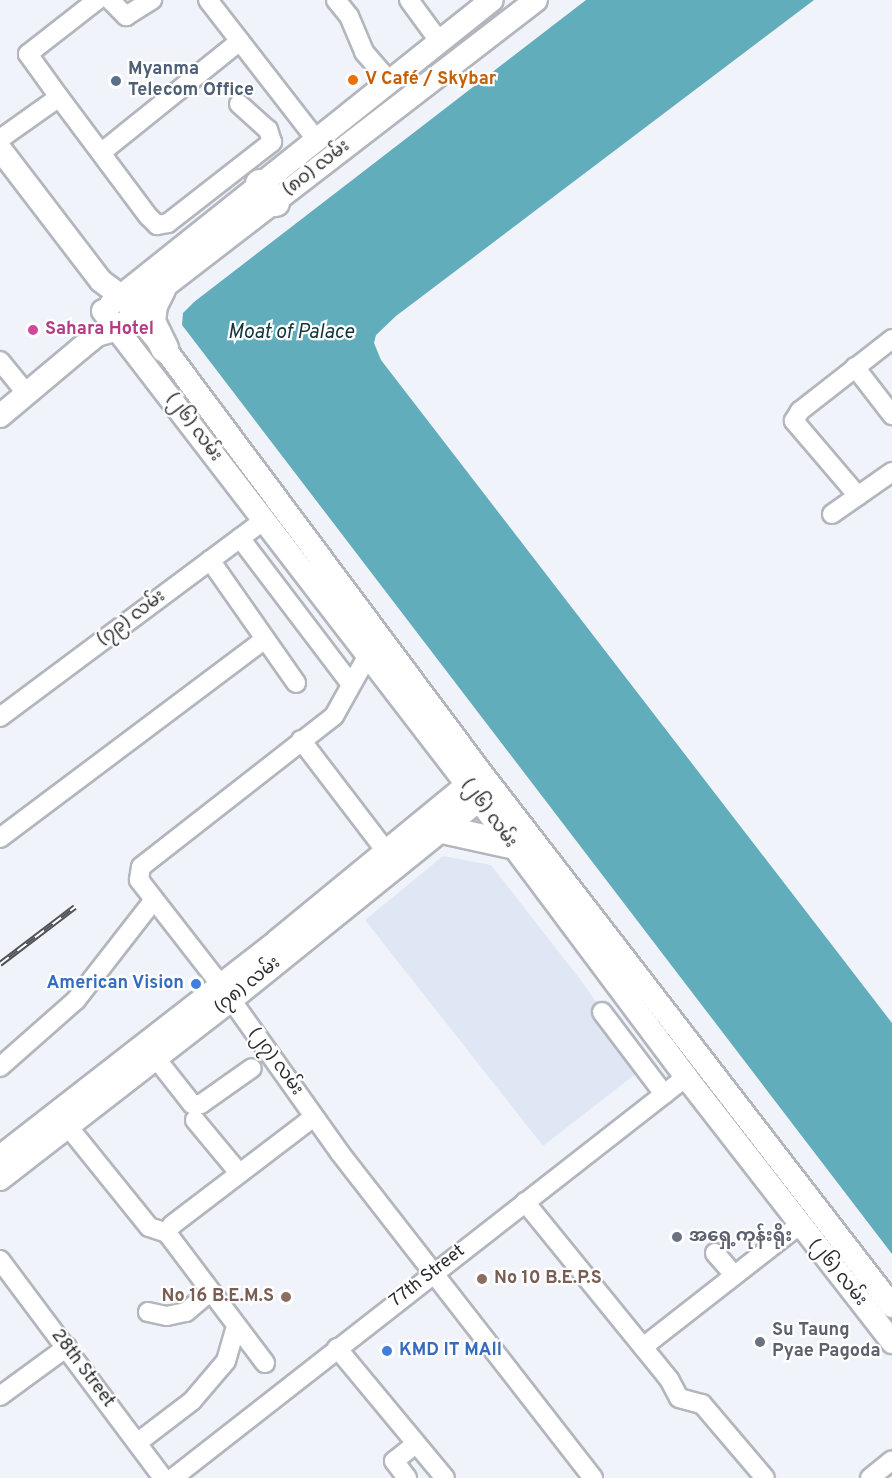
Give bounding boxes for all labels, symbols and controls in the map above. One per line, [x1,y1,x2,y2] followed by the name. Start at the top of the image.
[128,60,254,103] place label: Myanma Telecom Office
[365,69,497,91] place label: V Café / Skybar
[346,73,360,87] marker: V Café / Skybar
[109,74,123,88] marker: Myanma Telecom Office
[279,136,355,202] street label: (၈၀) လမ်း
[45,319,154,341] place label: Sahara Hotel
[228,321,354,345] water label: Moat of Palace
[26,323,40,337] marker: Sahara Hotel
[160,389,226,467] street label: (၂၆) လမ်း
[94,586,170,652] street label: (၇၉) လမ်း
[456,775,520,853] street label: (၂၆) လမ်း
[211,953,285,1019] street label: (၇၈) လမ်း
[46,973,184,995] place label: American Vision
[189,977,203,991] marker: American Vision
[243,1024,307,1100] street label: (၂၇) လမ်း
[689,1226,792,1248] place label: အရှေ့ကုန်းရိုး
[670,1230,684,1244] marker: အရှေ့ကုန်းရိုး
[803,1235,871,1311] street label: (၂၆) လမ်း
[386,1241,470,1313] street label: 77th Street
[494,1268,602,1290] place label: No 10 B.E.P.S
[475,1272,489,1286] marker: No 10 B.E.P.S
[162,1286,274,1308] place label: No 16 B.E.M.S
[279,1290,293,1304] marker: No 16 B.E.M.S
[772,1321,880,1364] place label: Su Taung Pyae Pagoda
[46,1326,118,1412] street label: 28th Street
[753,1335,767,1349] marker: Su Taung Pyae Pagoda
[399,1340,502,1362] place label: KMD IT MAll
[380,1344,394,1358] marker: KMD IT MAll

